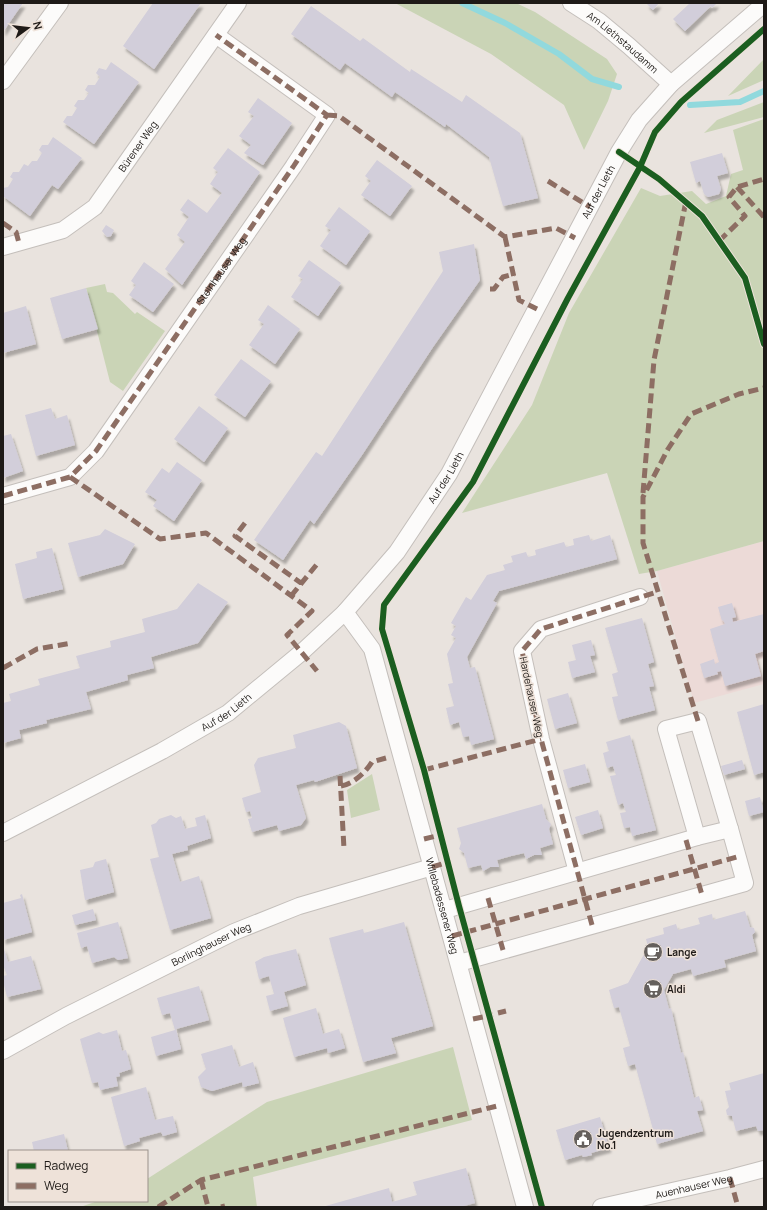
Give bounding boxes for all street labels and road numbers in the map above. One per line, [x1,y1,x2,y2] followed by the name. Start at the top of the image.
[584,8,661,76] street label: Am Liethstaudamm
[115,118,160,174] street label: Bürener Weg
[578,163,618,221] street label: Auf der Lieth
[193,234,249,307] street label: Steinhauser Weg
[424,449,467,506] street label: Auf der Lieth
[517,655,547,739] street label: Hardehauser Weg
[198,690,254,734] street label: Auf der Lieth
[422,856,462,956] street label: Willebadessener Weg
[169,919,253,969] street label: Borlinghauser Weg
[654,1171,734,1202] street label: Auenhauser Weg

